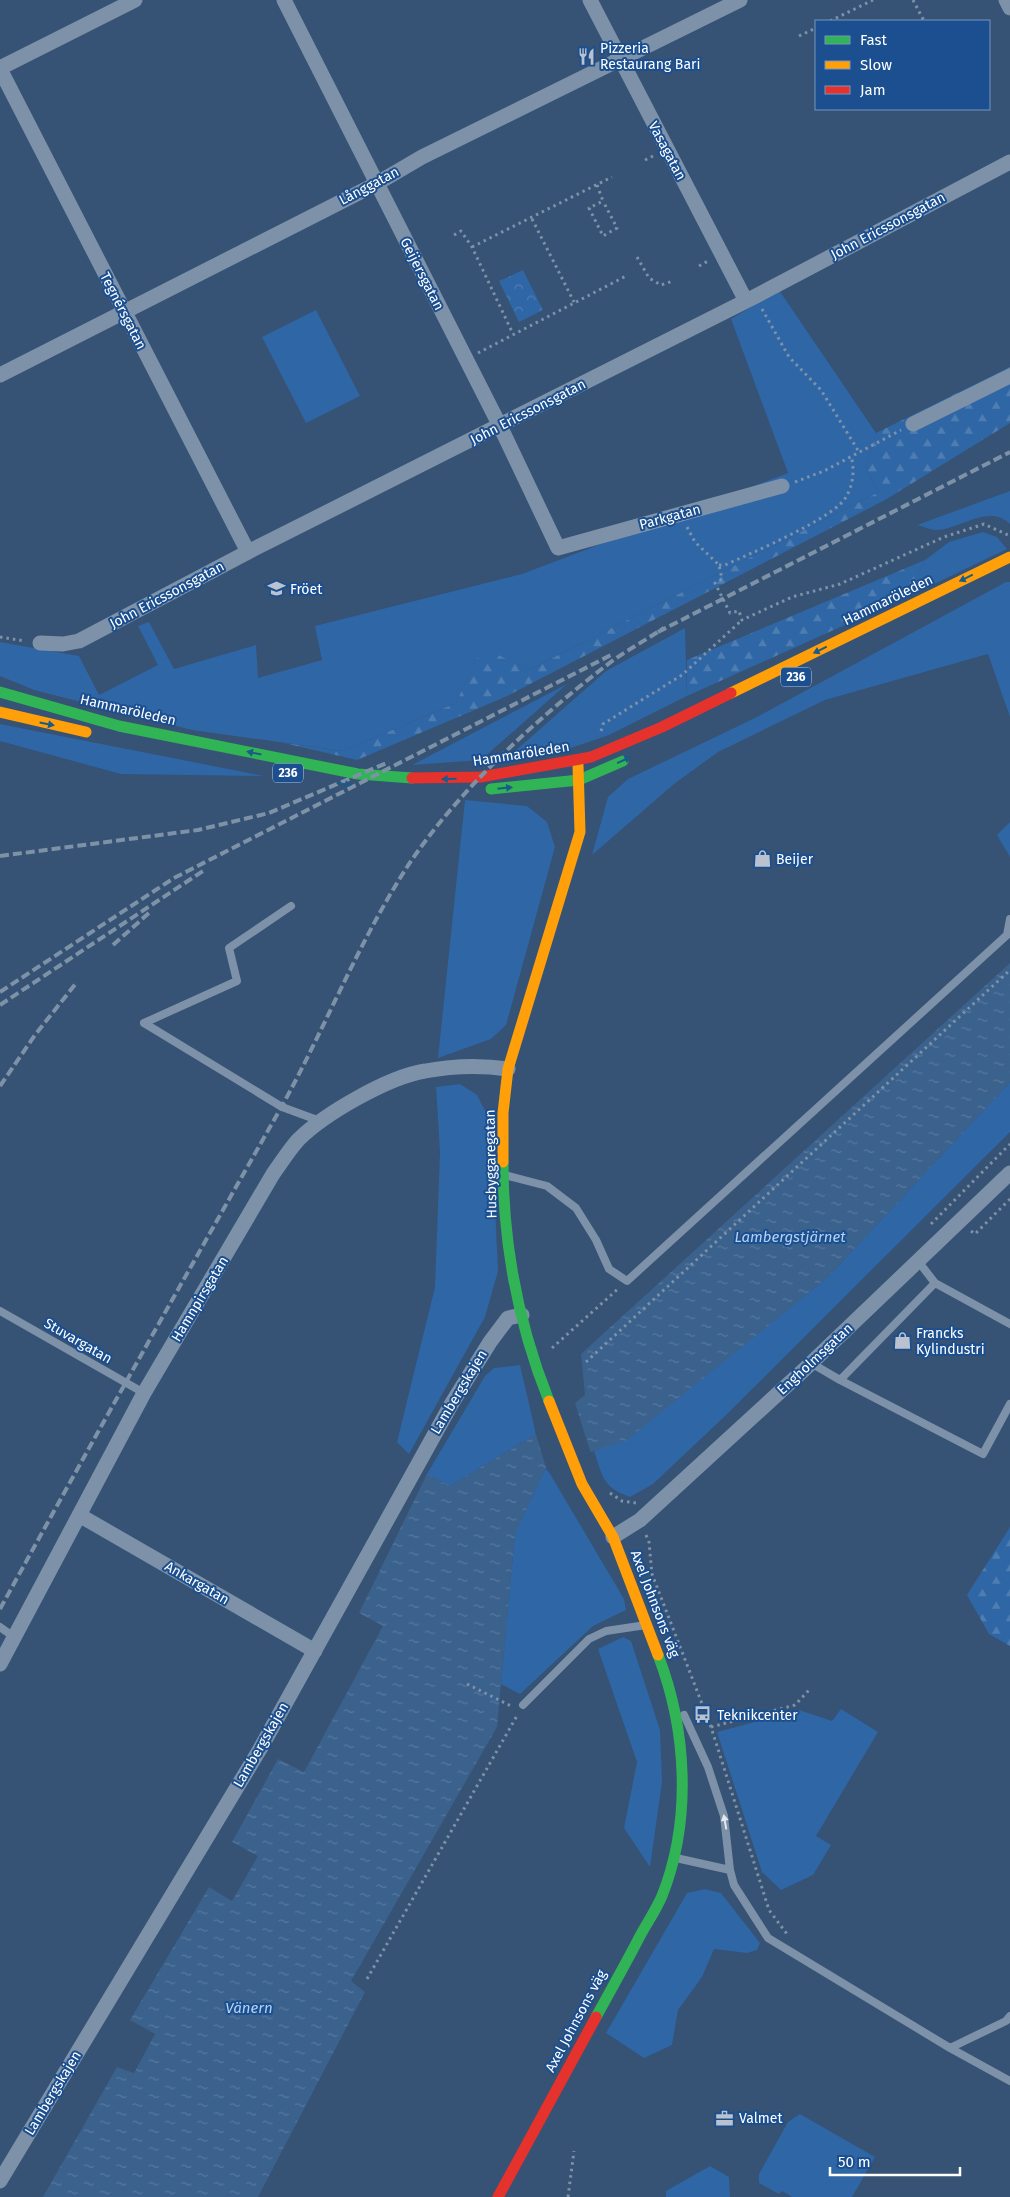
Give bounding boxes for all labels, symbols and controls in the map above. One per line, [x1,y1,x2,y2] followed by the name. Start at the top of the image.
[815,20,990,110] legend
[860,31,887,49] text: Fast
[600,40,700,73] place label: Pizzeria Restaurang Bari
[576,46,596,66] restaurant icon: Pizzeria Restaurang Bari
[860,56,892,74] text: Slow
[860,81,886,99] text: Jam
[644,119,690,183] street label: Vasagatan
[336,163,402,209] street label: Långgatan
[828,189,948,263] street label: John Ericssonsgatan
[396,235,448,313] street label: Geijersgatan
[96,270,150,352] street label: Tegnérsgatan
[467,376,589,448] street label: John Ericssonsgatan
[637,501,703,533] street label: Parkgatan
[107,558,227,632] street label: John Ericssonsgatan
[840,571,936,629] street label: Hammaröleden
[959,575,973,583] one-way arrow
[266,579,286,599] school or university icon: Fröet
[290,581,323,598] place label: Fröet
[813,646,827,654] one-way arrow
[781,668,811,686] road number: 236
[78,691,178,729] street label: Hammaröleden
[39,720,55,728] one-way arrow
[471,738,571,770] street label: Hammaröleden
[246,749,261,757] one-way arrow
[617,756,631,764] one-way arrow
[273,764,303,782] road number: 236
[441,775,457,783] one-way arrow
[336,780,352,788] one-way arrow
[498,784,514,792] one-way arrow
[752,849,772,869] shop icon: Beijer
[776,851,814,868] place label: Beijer
[482,1109,500,1219] street label: Husbyggaregatan
[734,1228,846,1246] water label: Lambergstjärnet
[168,1253,232,1345] street label: Hamnpirsgatan
[41,1315,115,1367] street label: Stuvargatan
[774,1320,856,1398] street label: Engholmsgatan
[916,1325,985,1358] place label: Francks Kylindustri
[892,1331,912,1351] shop icon: Francks Kylindustri
[427,1347,491,1437] street label: Lambergskajen
[627,1548,684,1661] street label: Axel Johnsons väg
[162,1558,232,1608] street label: Ankargatan
[230,1699,292,1791] street label: Lambergskajen
[693,1705,713,1725] bus stop icon: Teknikcenter
[717,1707,798,1724] place label: Teknikcenter
[720,1814,728,1830] one-way arrow
[542,1966,610,2075] street label: Axel Johnsons väg
[225,1999,273,2017] water label: Vänern
[21,2048,85,2138] street label: Lambergskajen
[715,2108,735,2128] office icon: Valmet
[739,2110,783,2127] place label: Valmet
[830,2144,960,2176] scale bar
[838,2153,871,2171] text: 50 m

